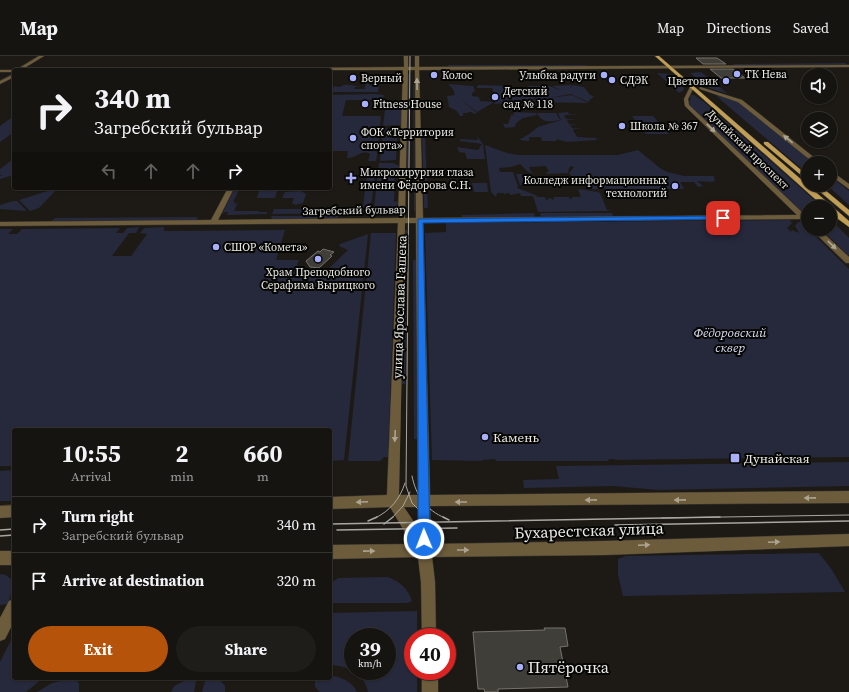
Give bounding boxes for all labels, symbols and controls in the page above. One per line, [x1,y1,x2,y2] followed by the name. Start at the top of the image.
[20,15,58,41] text: Map
[657,18,684,38] text: Map
[706,18,771,38] text: Directions
[793,18,829,38] text: Saved
[745,67,787,82] place label: ТК Нева
[442,68,473,83] place label: Колос
[519,68,596,83] place label: Улыбка радуги
[801,68,837,236] map controls
[801,68,837,104] button: sound
[732,69,742,79] marker: ТК Нева
[429,70,439,80] marker: Колос
[599,70,609,80] marker: Улыбка радуги
[361,71,402,86] place label: Верный
[348,73,358,83] marker: Верный
[620,73,649,88] place label: СДЭК
[668,74,718,89] place label: Цветовик
[607,75,617,85] marker: СДЭК
[721,76,731,86] marker: Цветовик
[414,77,420,90] one-way arrow
[94,79,171,117] text: 340 m
[28,84,80,136] icon: right
[503,84,553,112] place label: Детский сад № 118
[490,92,500,102] marker: Детский сад № 118
[373,97,442,112] place label: Fitness House
[360,99,370,109] marker: Fitness House
[703,106,792,193] street label: Дунайский проспект
[801,112,837,148] button: layers
[94,115,263,140] text: Загребский бульвар
[630,119,698,134] place label: Школа № 367
[617,121,627,131] marker: Школа № 367
[706,123,716,133] one-way arrow
[361,125,454,153] place label: ФОК «Территория спорта»
[348,133,358,143] marker: ФОК «Территория спорта»
[782,134,793,143] one-way arrow
[801,156,837,192] button: +
[98,160,120,182] icon: left
[140,160,162,182] icon: ahead
[182,160,204,182] icon: ahead
[224,160,246,182] icon: right
[360,165,474,193] place label: Микрохирургия глаза имени Фёдорова С.Н.
[345,172,357,184] marker: Микрохирургия глаза имени Фёдорова С.Н.
[523,173,667,201] place label: Колледж информационных технологий
[670,181,680,191] marker: Колледж информационных технологий
[801,200,837,236] button: −
[706,201,740,235] pin
[302,202,406,219] street label: Загребский бульвар
[712,207,734,229] icon: arrive
[389,235,411,379] street label: улица Ярослава Гашека
[224,240,308,255] place label: СШОР «Комета»
[827,240,837,250] one-way arrow
[211,242,221,252] marker: СШОР «Комета»
[313,254,323,264] marker: Храм Преподобного Серафима Вырицкого
[261,265,375,293] place label: Храм Преподобного Серафима Вырицкого
[693,324,767,356] park label: Фёдоровский сквер
[493,429,539,446] place label: Камень
[392,430,398,443] one-way arrow
[480,432,490,442] marker: Камень
[62,437,121,470] text: 10:55
[176,437,189,470] text: 2
[243,437,282,470] text: 660
[744,450,810,467] place label: Дунайская
[729,452,741,464] marker: Дунайская
[71,468,111,485] text: Arrival
[170,468,194,485] text: min
[257,468,269,485] text: m
[803,495,816,501] one-way arrow
[585,496,597,503] one-way arrow
[673,497,686,503] one-way arrow
[356,499,368,506] one-way arrow
[454,499,467,505] one-way arrow
[62,506,134,527] text: Turn right
[28,514,50,536] icon: right
[276,514,316,535] text: 340 m
[514,516,665,544] street label: Бухарестская улица
[403,518,445,560] position arrow
[62,527,184,544] text: Загребский бульвар
[768,539,781,545] one-way arrow
[638,542,651,548] one-way arrow
[457,547,470,553] one-way arrow
[363,548,376,554] one-way arrow
[28,570,50,592] icon: arrive
[62,570,204,591] text: Arrive at destination
[276,570,316,591] text: 320 m
[28,626,168,672] button: Exit
[176,626,316,672] button: Share
[404,628,456,680] speed limit sign: 40
[359,635,381,663] text: 39
[528,656,610,678] place label: Пятёрочка
[358,657,382,670] text: km/h
[515,662,525,672] marker: Пятёрочка

